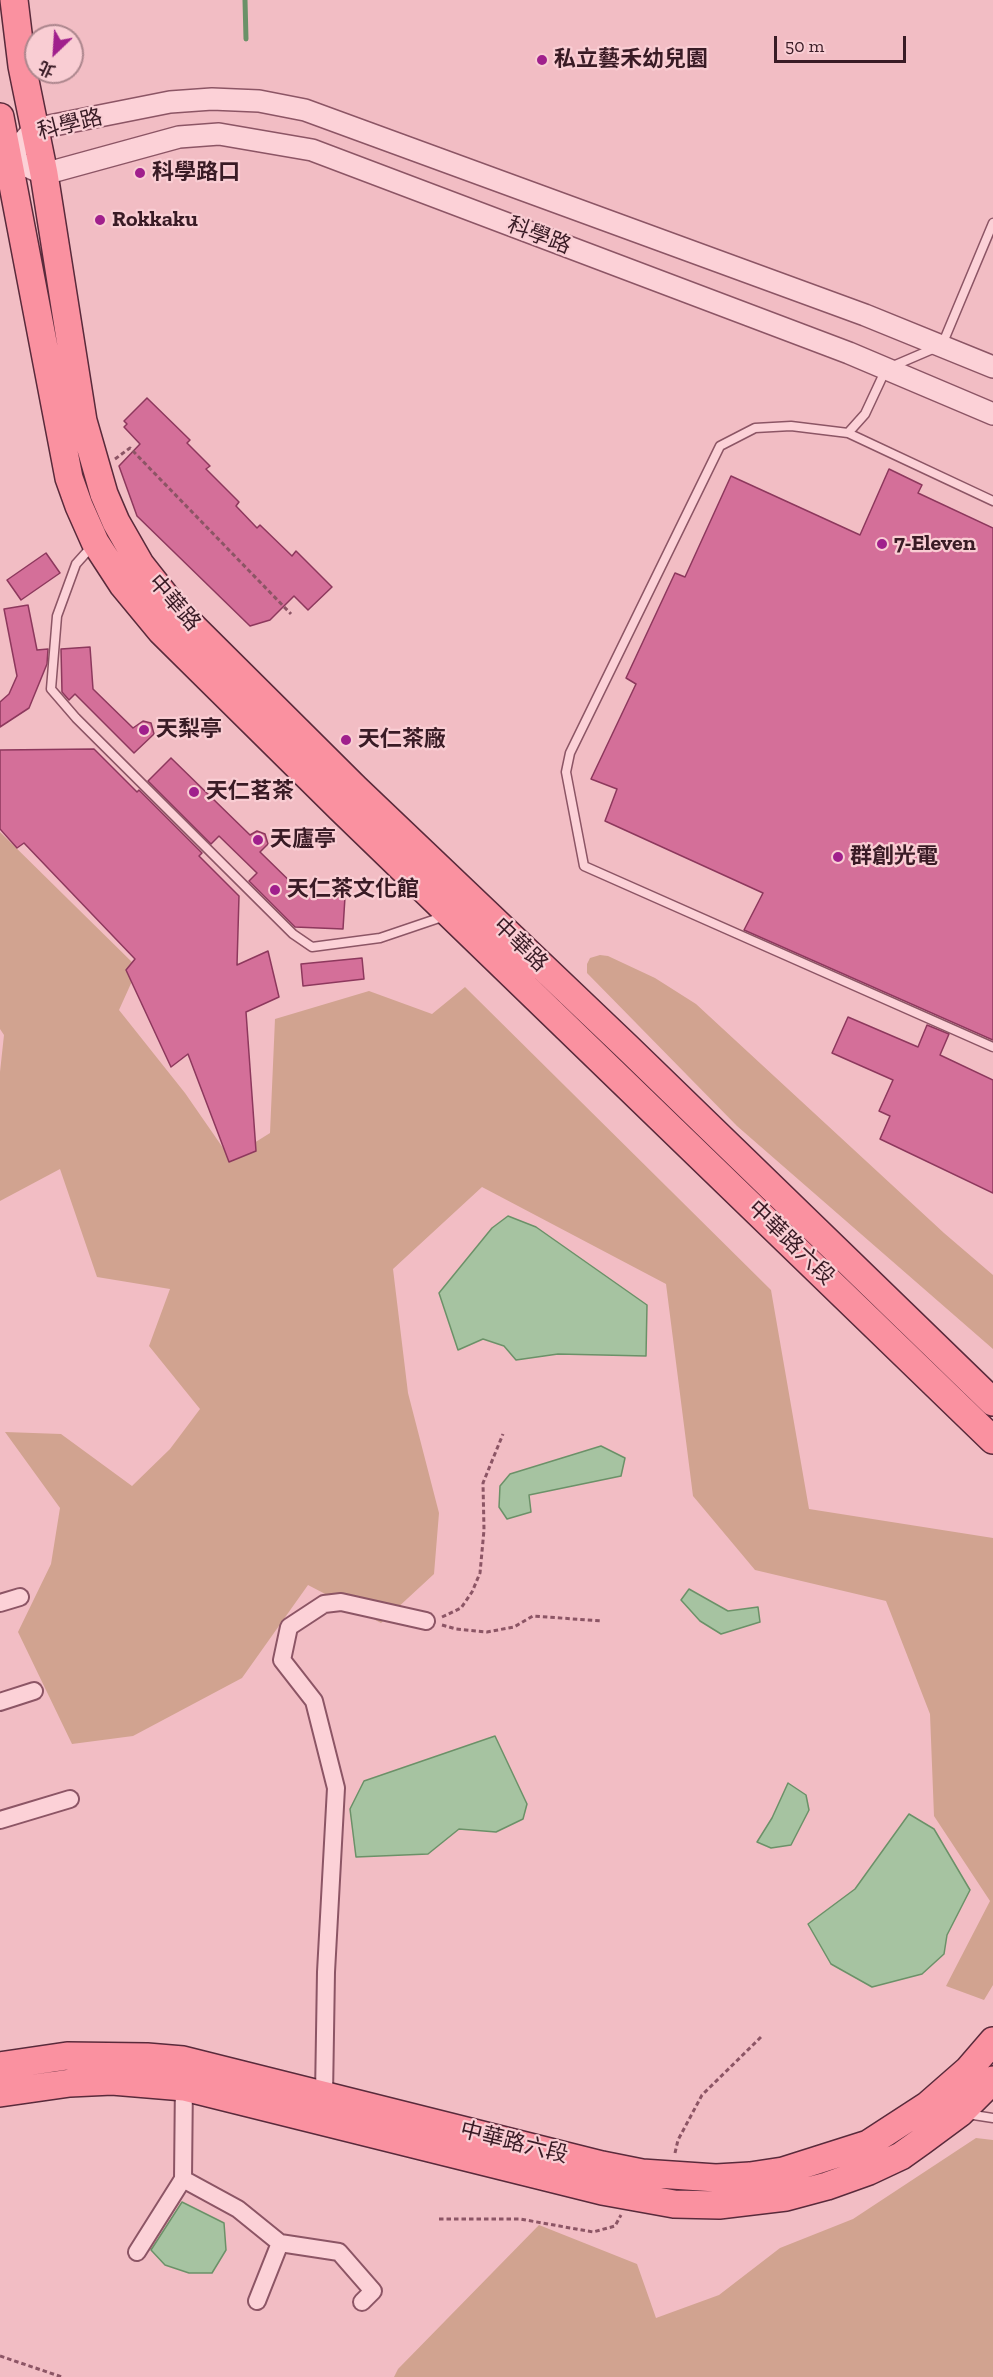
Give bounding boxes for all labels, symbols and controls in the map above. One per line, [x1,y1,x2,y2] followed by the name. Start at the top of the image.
[24,24,84,84] north arrow
[777,24,909,62] scale bar
[785,35,824,57] text: 50 m
[554,47,708,73] place label: 私立藝禾幼兒園
[535,53,549,67] marker: 私立藝禾幼兒園
[36,57,58,81] text: 北
[35,104,105,146] street label: 科學路
[152,160,240,186] place label: 科學路口
[133,166,147,180] marker: 科學路口
[112,207,198,233] place label: Rokkaku
[503,212,575,260] street label: 科學路
[93,213,107,227] marker: Rokkaku
[894,531,976,557] place label: 7-Eleven
[875,537,889,551] marker: 7-Eleven
[142,569,206,637] street label: 中華路
[156,717,222,743] place label: 天梨亭
[137,723,151,737] marker: 天梨亭
[358,727,446,753] place label: 天仁茶廠
[339,733,353,747] marker: 天仁茶廠
[206,779,294,805] place label: 天仁茗茶
[187,785,201,799] marker: 天仁茗茶
[270,827,336,853] place label: 天廬亭
[251,833,265,847] marker: 天廬亭
[850,844,938,870] place label: 群創光電
[831,850,845,864] marker: 群創光電
[287,877,419,903] place label: 天仁茶文化館
[268,883,282,897] marker: 天仁茶文化館
[487,913,553,977] street label: 中華路
[742,1195,840,1291] street label: 中華路六段
[457,2117,571,2169] street label: 中華路六段

